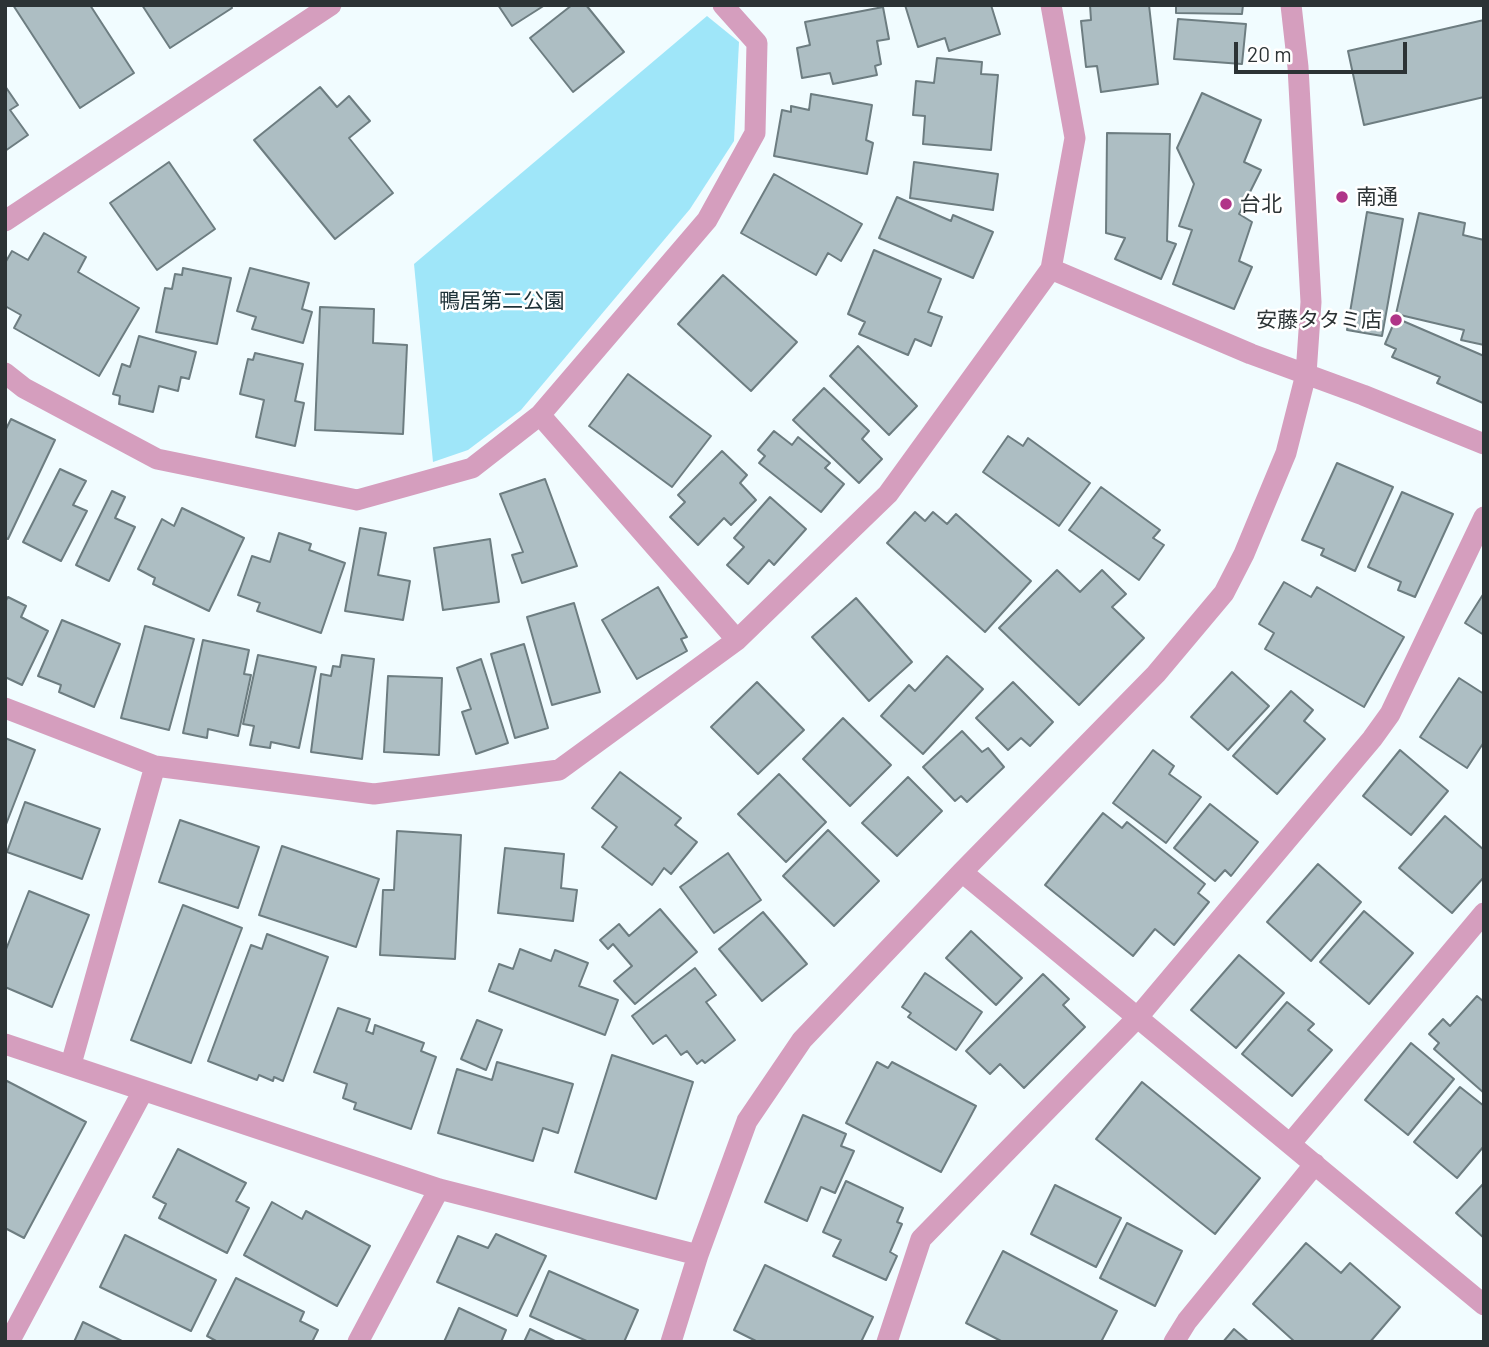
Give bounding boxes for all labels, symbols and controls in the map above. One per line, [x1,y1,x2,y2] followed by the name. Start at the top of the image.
[1237,28,1410,72] scale bar
[1247,41,1292,66] text: 20 m
[1356,184,1398,210] place label: 南通
[1334,189,1350,205] marker: 南通
[1240,191,1282,217] place label: 台北
[1218,196,1234,212] marker: 台北
[439,288,565,314] park label: 鴨居第二公園
[1256,307,1382,333] place label: 安藤タタミ店
[1388,312,1404,328] marker: 安藤タタミ店

